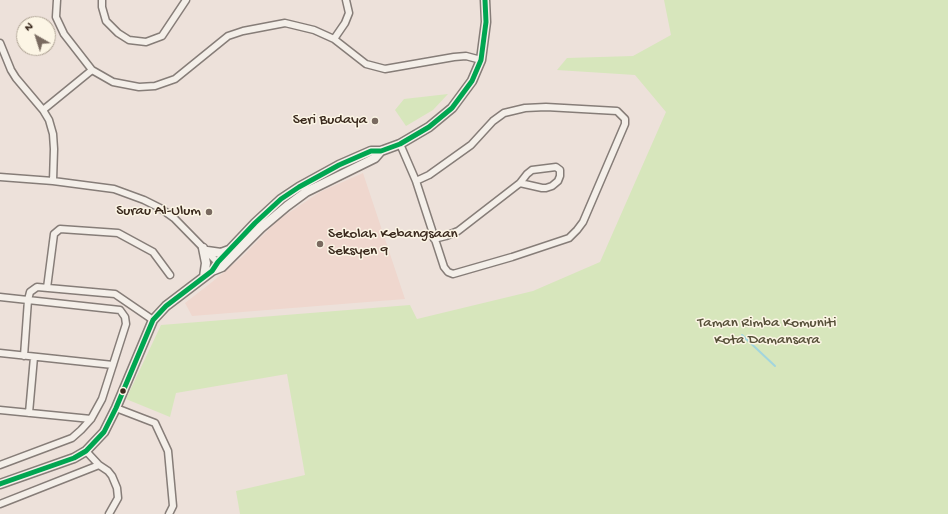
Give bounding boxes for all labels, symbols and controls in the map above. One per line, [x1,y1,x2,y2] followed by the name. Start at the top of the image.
[16,16,56,56] north arrow
[23,21,36,34] text: N
[293,112,367,130] place label: Seri Budaya
[370,116,380,126] marker: Seri Budaya
[116,203,201,221] place label: Surau Al-Ulum
[204,207,214,217] marker: Surau Al-Ulum
[328,226,458,261] place label: Sekolah Kebangsaan Seksyen 9
[315,239,325,249] marker: Sekolah Kebangsaan Seksyen 9
[698,315,836,350] park label: Taman Rimba Komuniti Kota Damansara
[118,386,128,396] unlabelled marker

